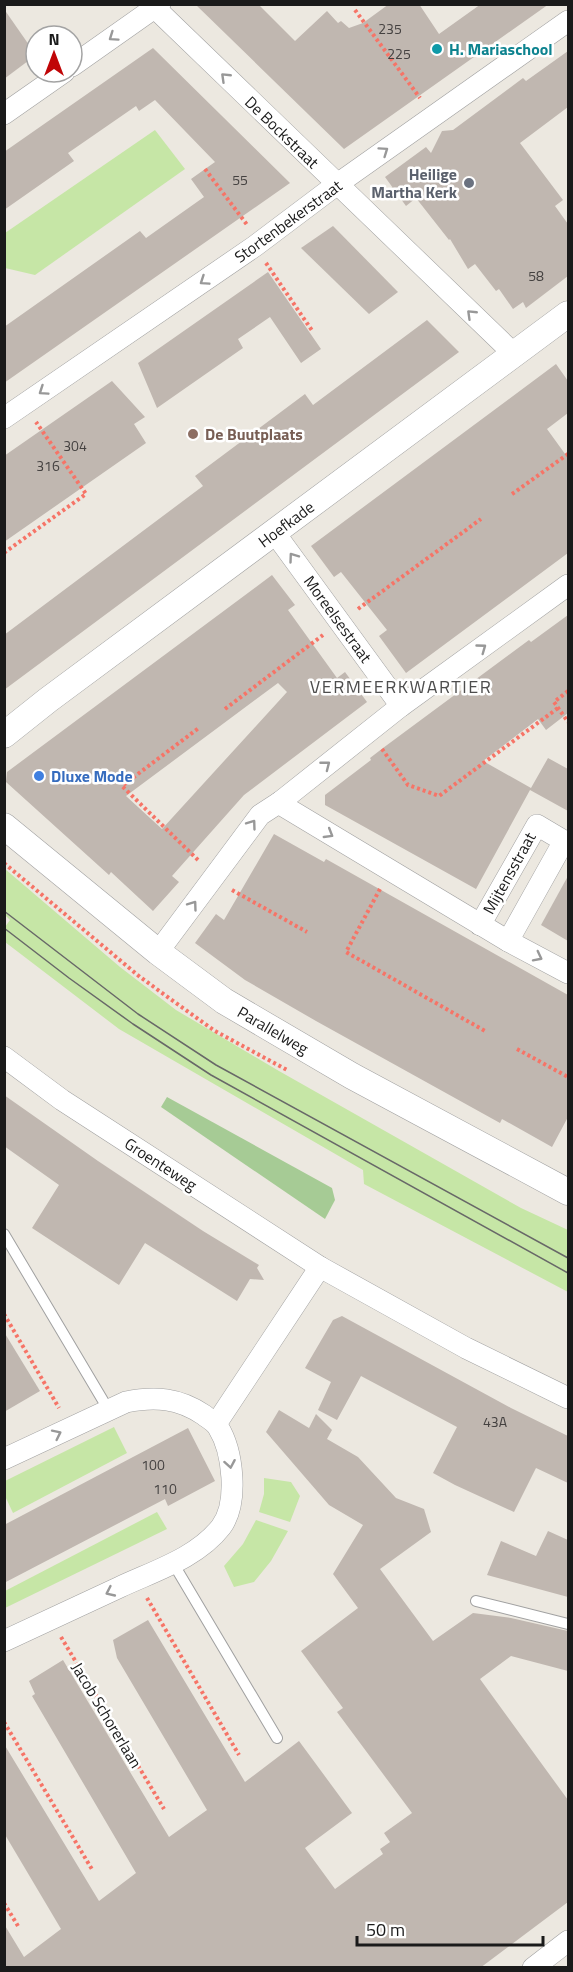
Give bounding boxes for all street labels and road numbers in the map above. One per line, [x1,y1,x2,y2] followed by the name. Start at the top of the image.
[239,90,325,174] street label: De Bockstraat
[229,173,347,268] street label: Stortenbekerstraat
[253,495,319,553] street label: Hoefkade
[298,570,378,668] street label: Moreelsestraat
[477,827,542,918] street label: Mijtensstraat
[233,1000,313,1060] street label: Parallelweg
[120,1132,202,1196] street label: Groenteweg
[66,1657,148,1773] street label: Jacob Schorerlaan

